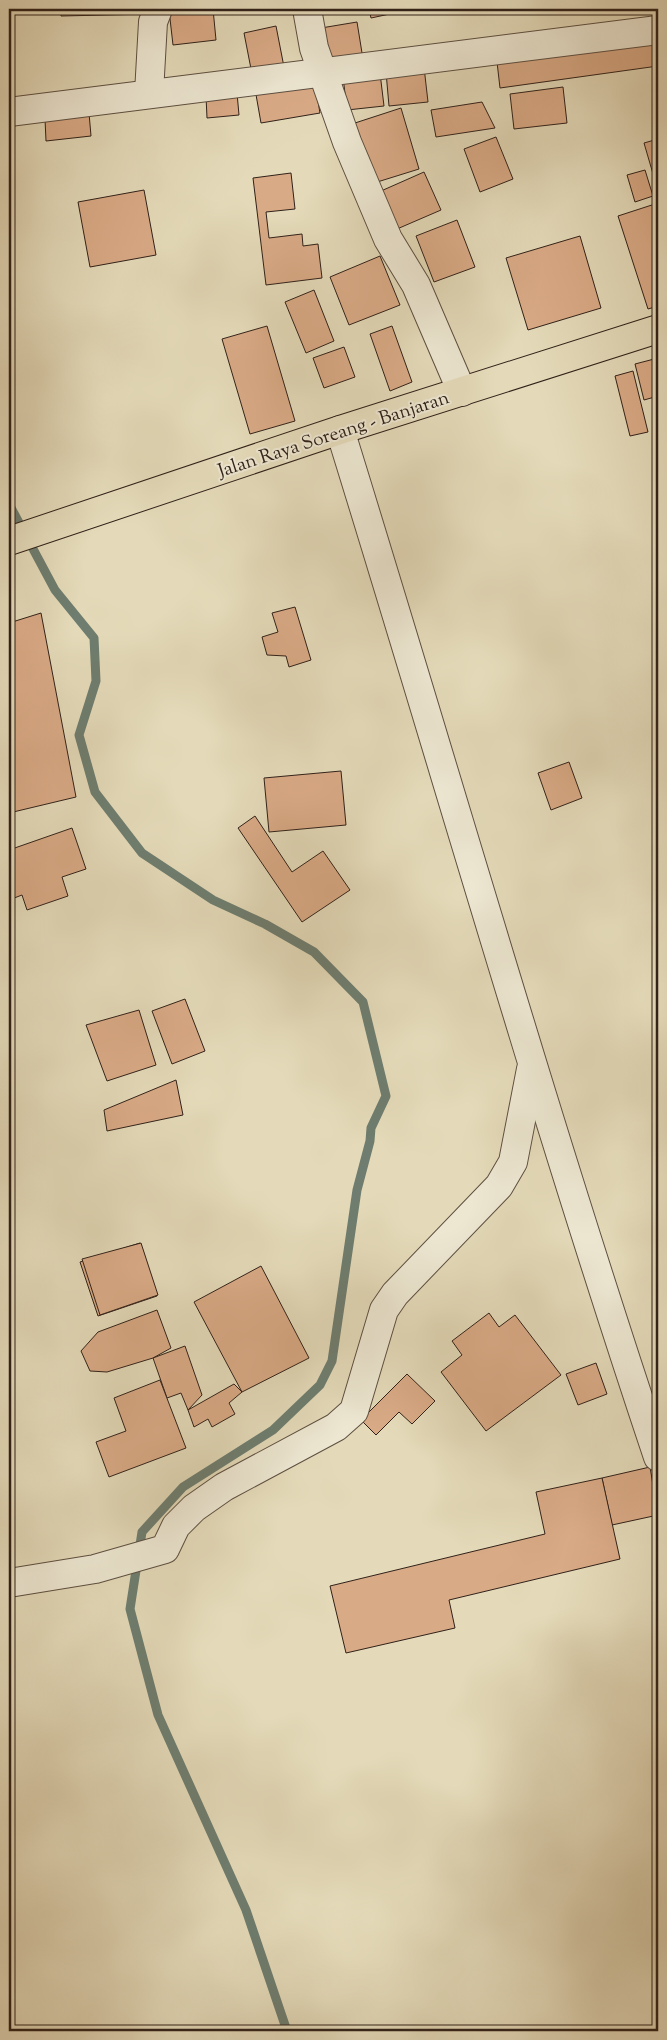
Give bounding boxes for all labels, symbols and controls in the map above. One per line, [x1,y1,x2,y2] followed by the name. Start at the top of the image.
[214,385,453,486] street label: Jalan Raya Soreang - Banjaran

